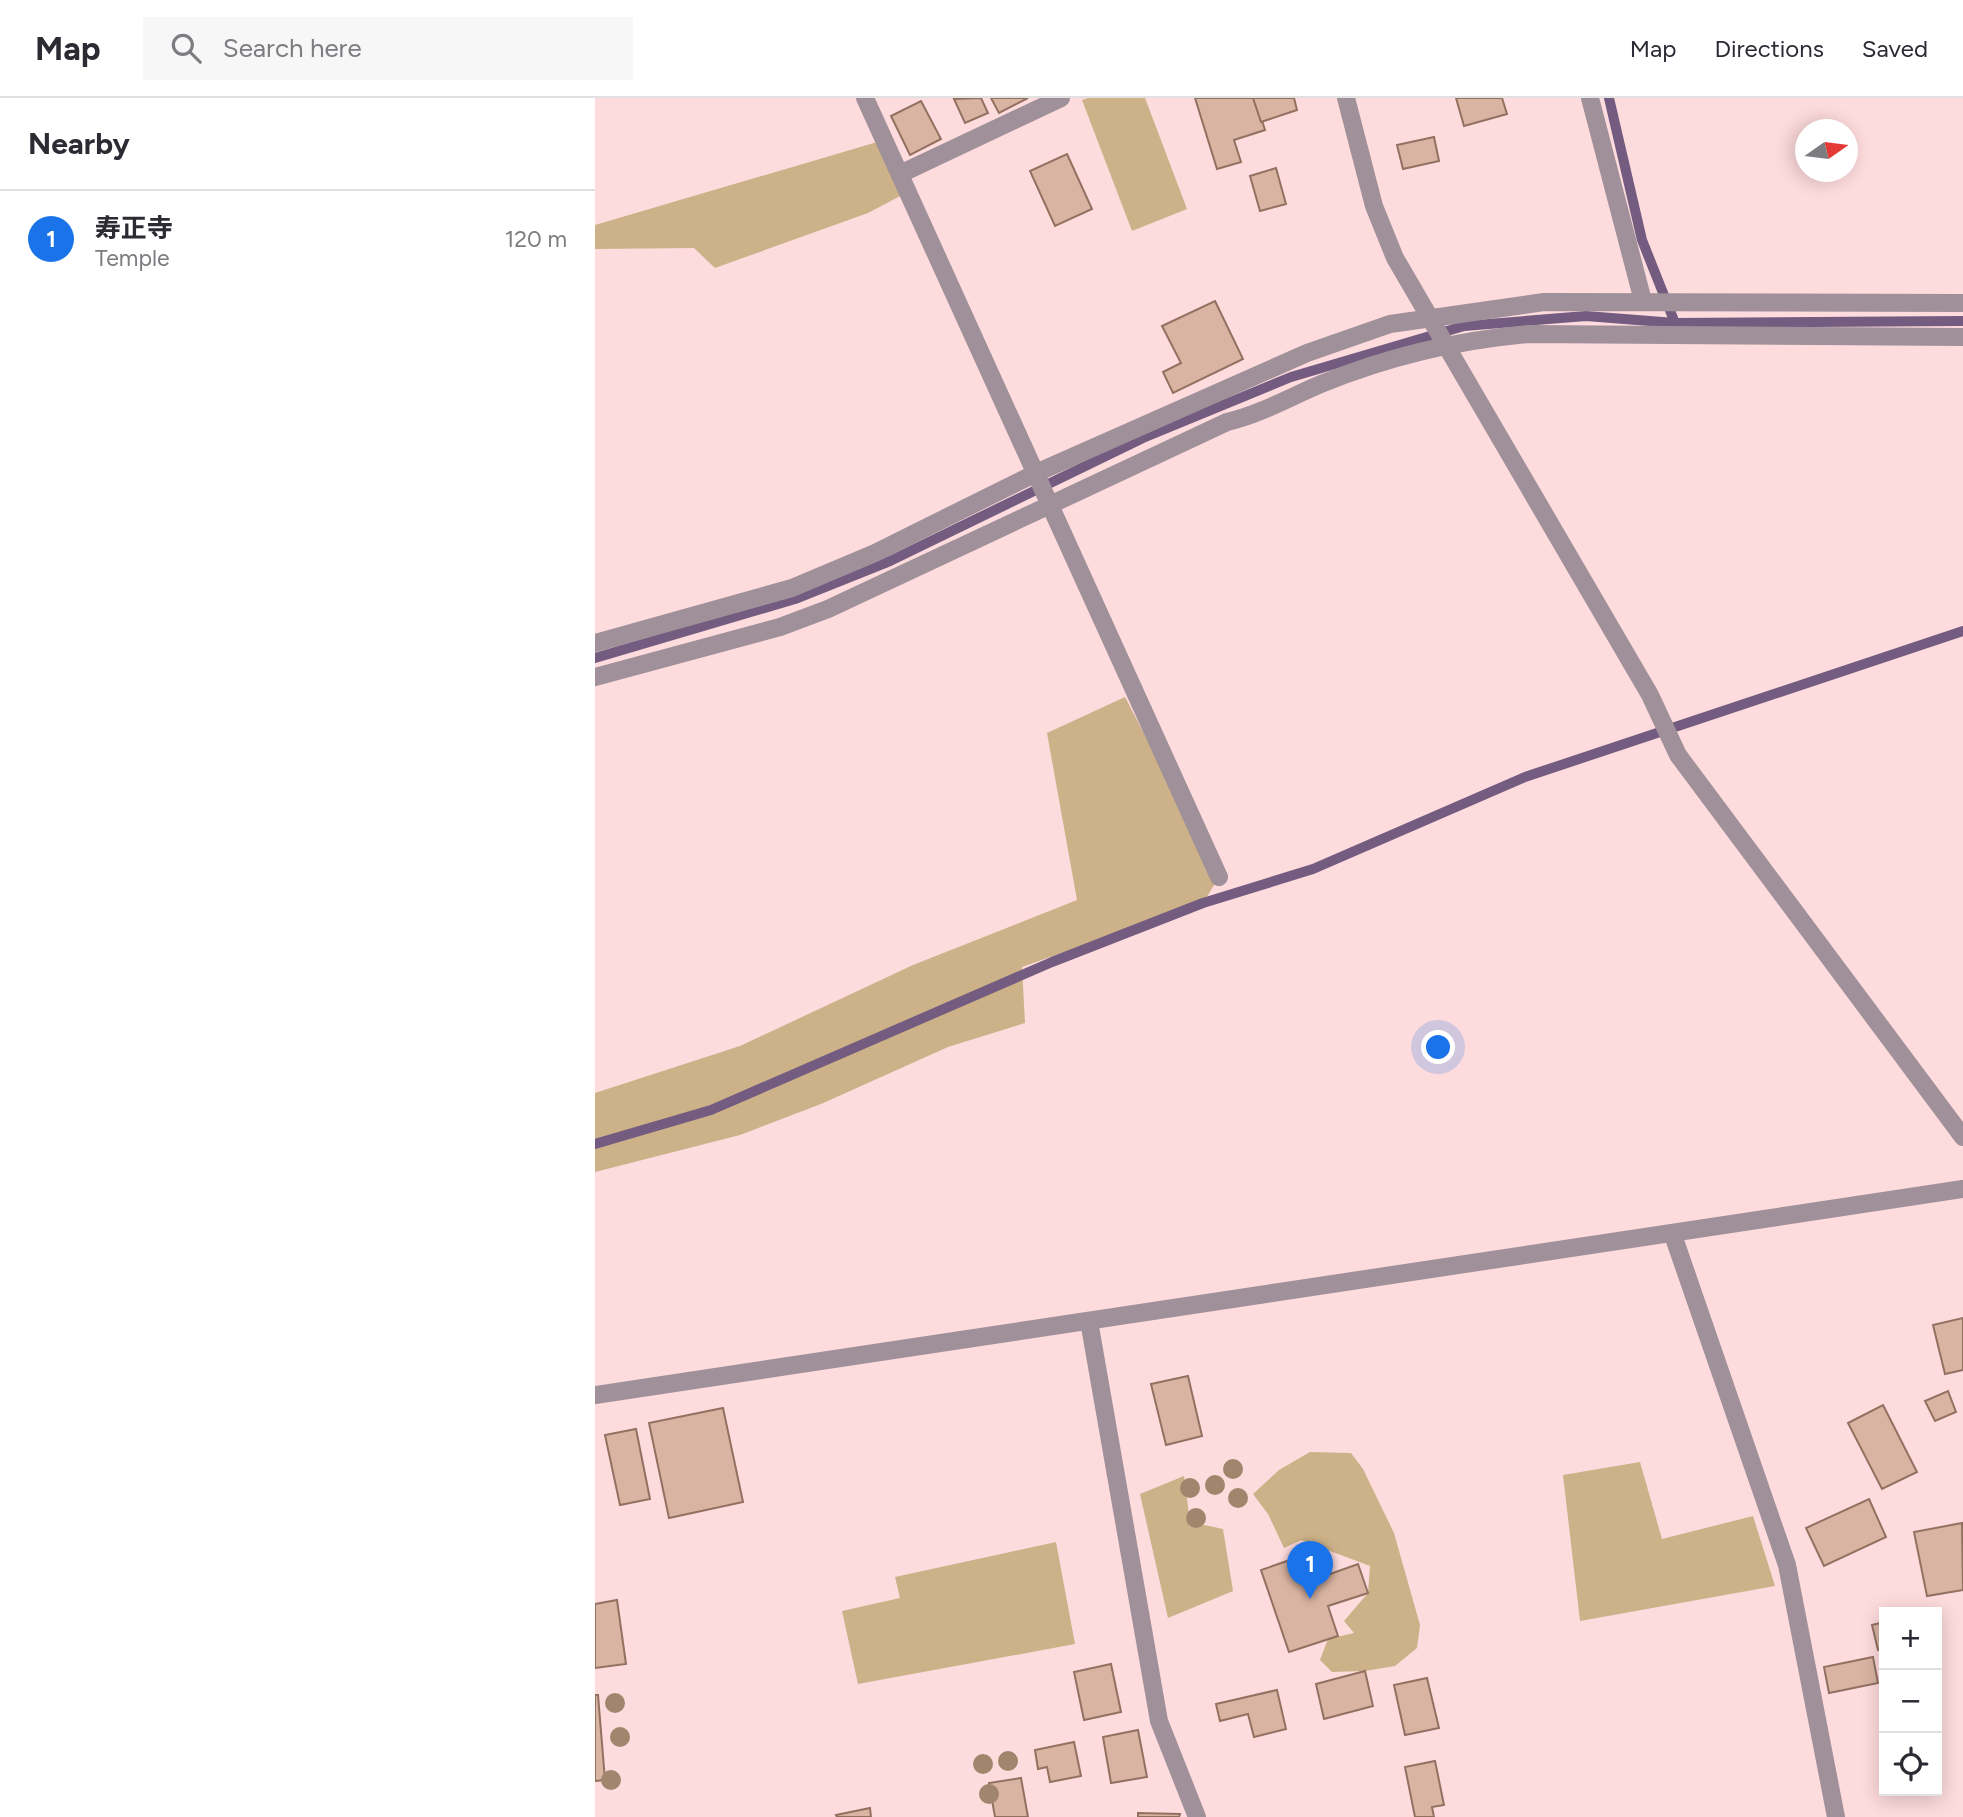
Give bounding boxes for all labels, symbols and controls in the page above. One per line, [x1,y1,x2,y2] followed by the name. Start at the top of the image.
[143,17,633,80] search box
[35,29,101,68] text: Map
[167,29,205,67] icon: search
[223,32,362,64] text: Search here
[1630,34,1676,63] text: Map
[1714,34,1824,63] text: Directions
[1862,34,1928,63] text: Saved
[1795,119,1858,182] north arrow
[28,125,130,162] text: Nearby
[95,212,173,244] text: 寿正寺
[46,225,56,253] text: 1
[505,225,567,253] text: 120 m
[95,244,170,272] text: Temple
[1421,1030,1455,1064] your location
[1287,1541,1333,1599] pin: 1
[1879,1607,1942,1796] map controls
[1879,1607,1942,1670] button: +
[1879,1670,1942,1733] button: −
[1879,1733,1942,1796] button: locate

